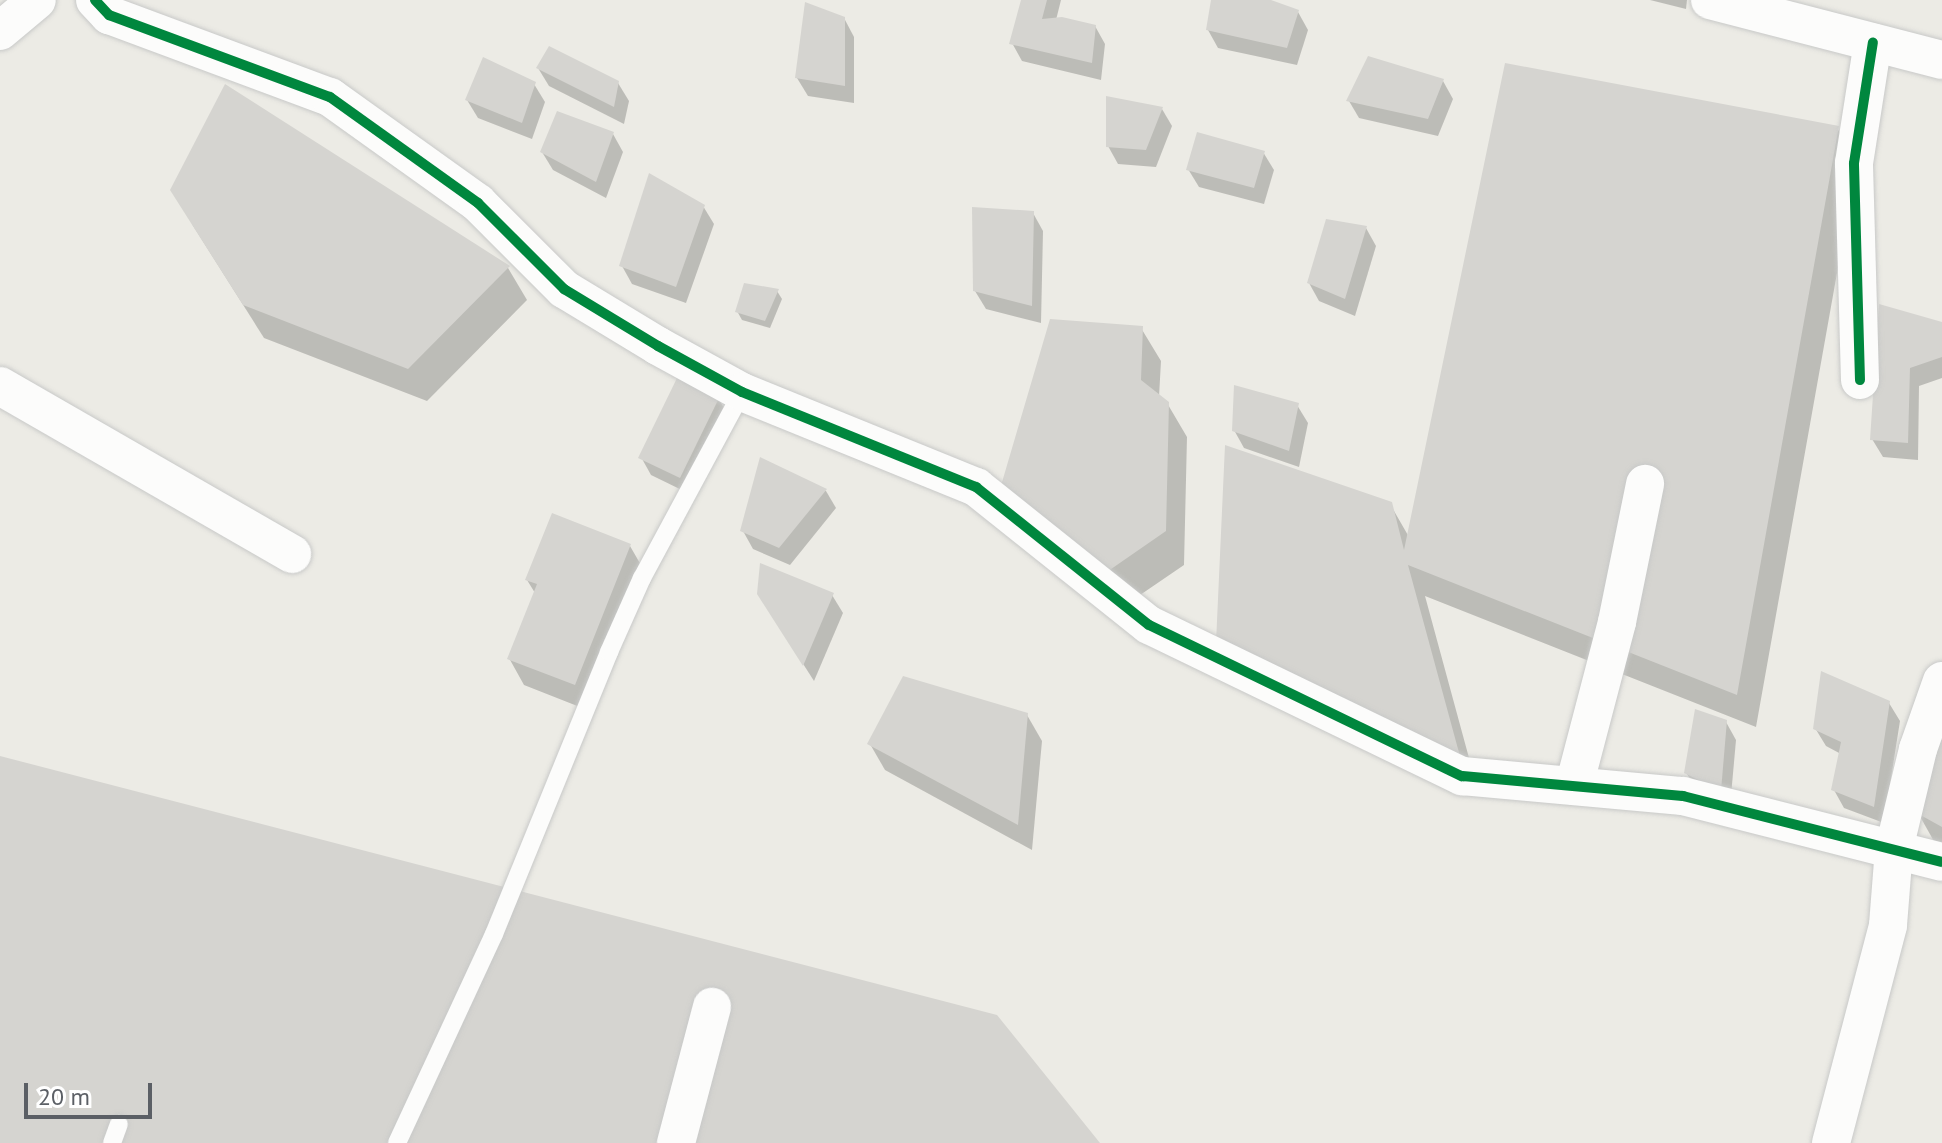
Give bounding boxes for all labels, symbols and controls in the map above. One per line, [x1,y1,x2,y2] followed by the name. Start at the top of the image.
[28,1067,156,1117] scale bar
[38,1081,90,1112] text: 20 m

